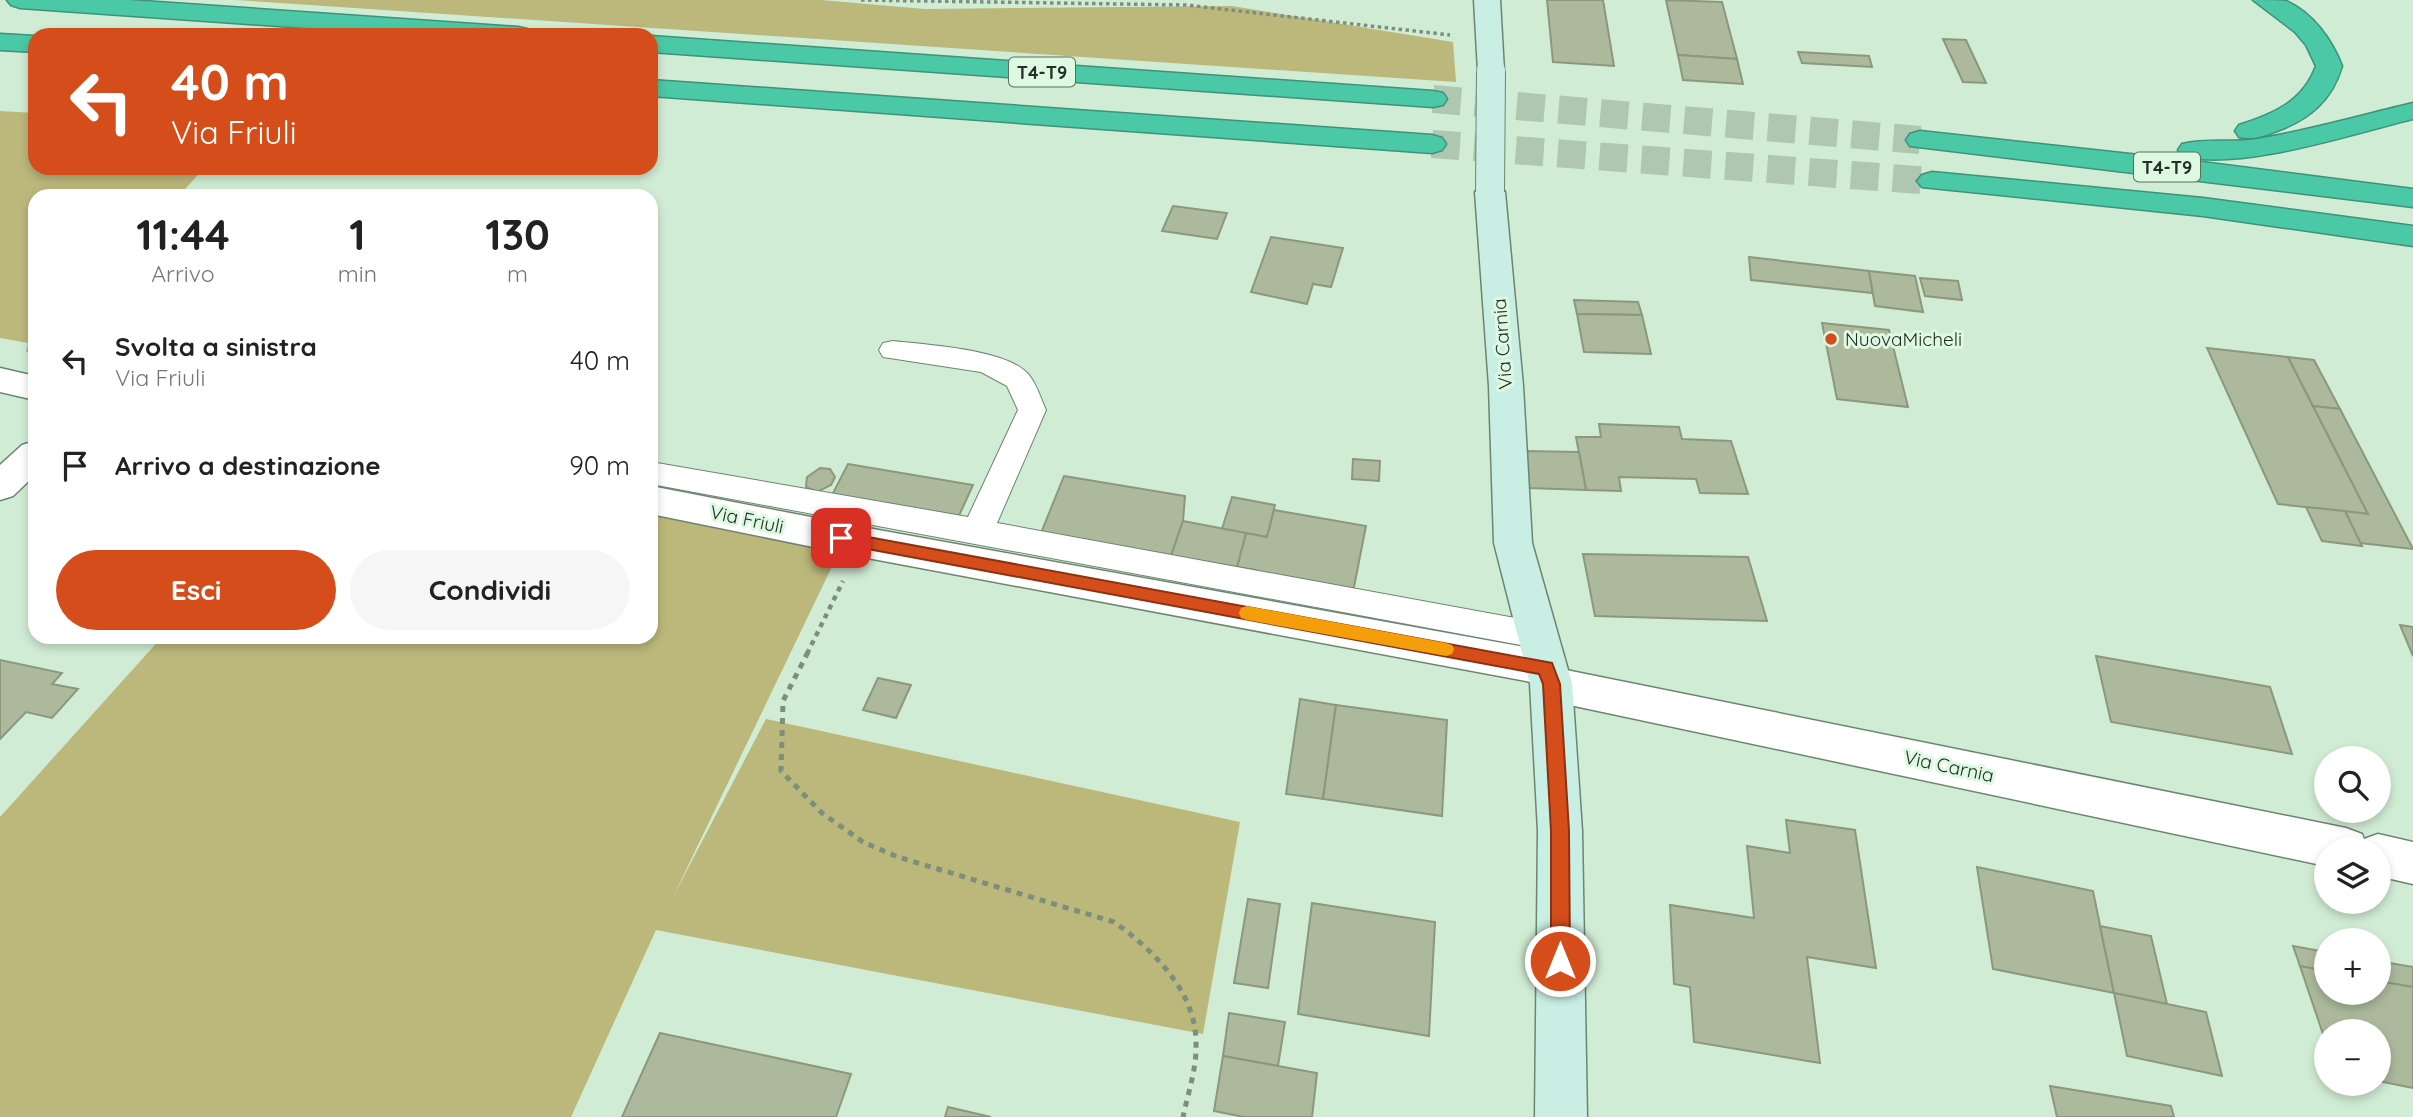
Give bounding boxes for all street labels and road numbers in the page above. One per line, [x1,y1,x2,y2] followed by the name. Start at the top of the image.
[1009,58,1075,86] road number: T4-T9
[2134,152,2200,182] road number: T4-T9
[1487,298,1517,390] street label: Via Carnia
[708,500,786,538] street label: Via Friuli
[1902,745,1996,787] street label: Via Carnia

